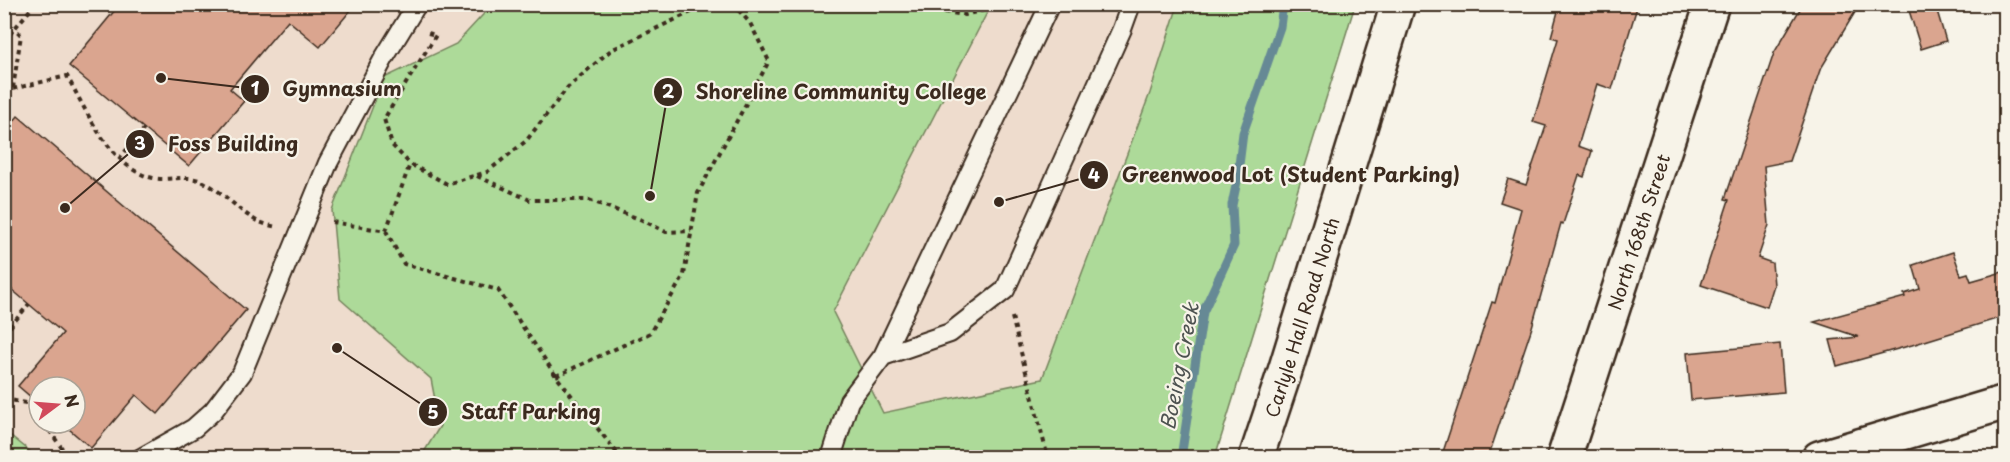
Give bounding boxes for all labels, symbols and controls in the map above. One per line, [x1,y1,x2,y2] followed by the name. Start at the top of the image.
[240,70,413,108] callout: Gymnasium
[282,73,402,103] text: Gymnasium
[653,73,1000,111] callout: Shoreline Community College
[251,74,260,101] text: 1
[696,76,987,106] text: Shoreline Community College
[662,77,675,104] text: 2
[125,125,310,163] callout: Foss Building
[168,128,298,158] text: Foss Building
[134,129,146,156] text: 3
[1600,150,1676,313] street label: North 168th Street
[1079,156,1473,194] callout: Greenwood Lot (Student Parking)
[1122,159,1460,189] text: Greenwood Lot (Student Parking)
[1088,161,1100,188] text: 4
[1257,214,1345,421] street label: Carlyle Hall Road North
[1152,299,1206,432] water label: Boeing Creek
[27,375,87,435] north arrow
[59,391,86,410] text: N
[418,393,613,431] callout: Staff Parking
[461,396,601,426] text: Staff Parking
[427,398,439,425] text: 5

